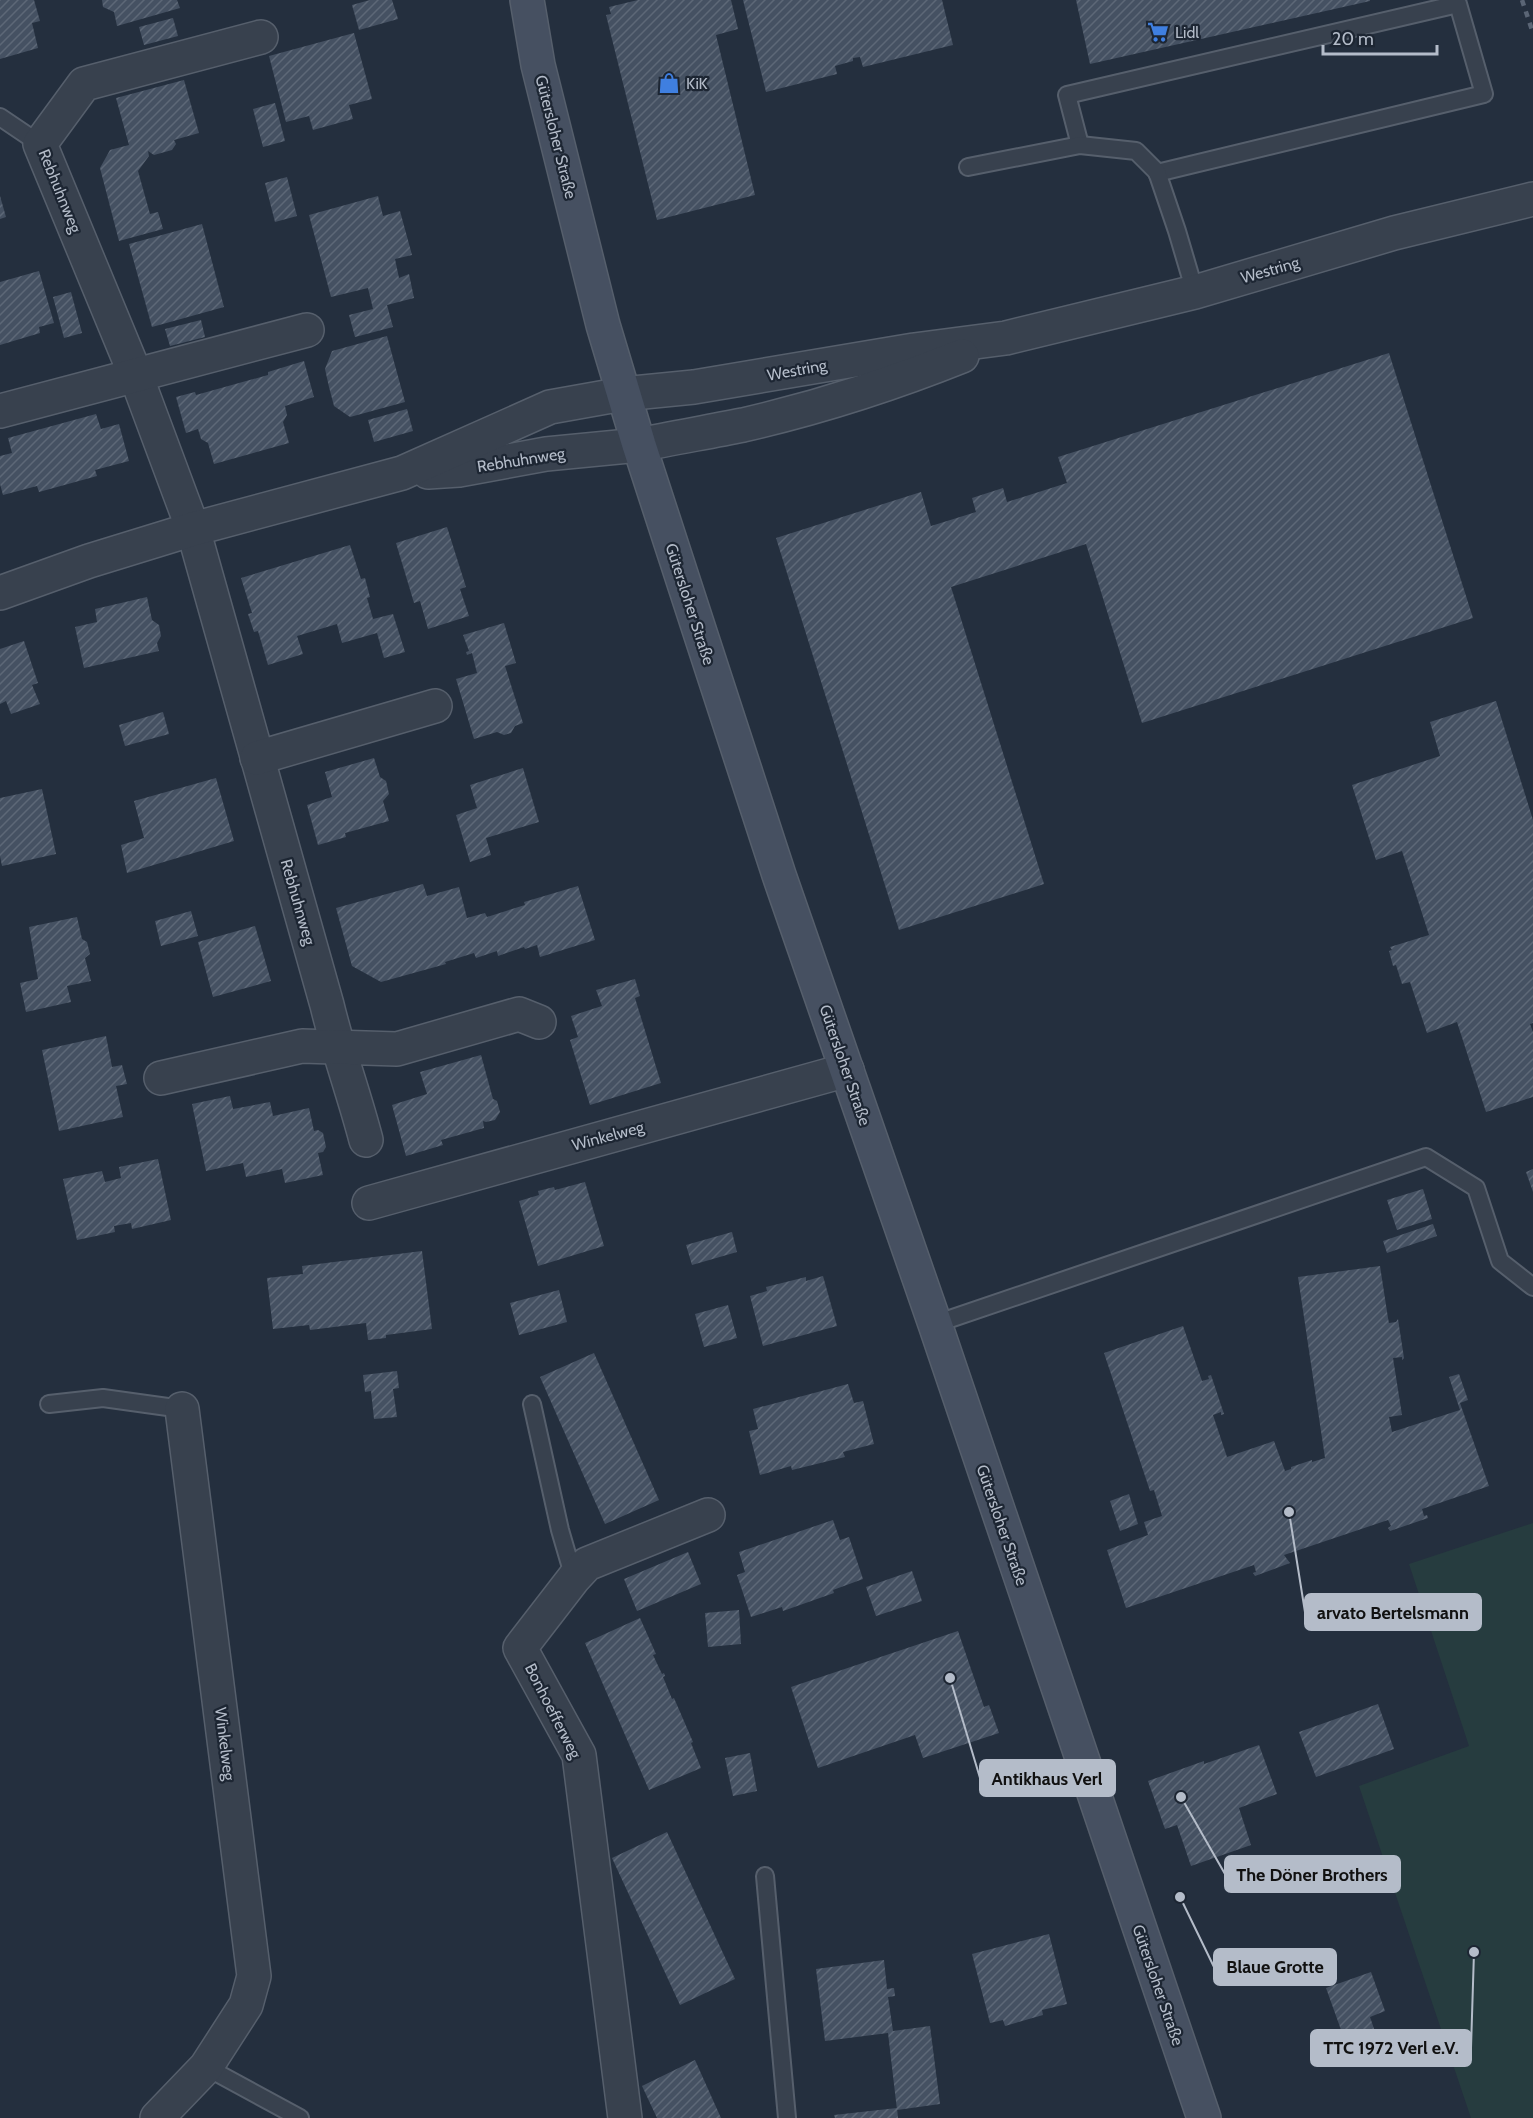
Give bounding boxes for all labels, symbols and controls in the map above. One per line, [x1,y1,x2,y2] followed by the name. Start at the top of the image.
[1323,18,1437,56] scale bar
[1146,20,1170,44] supermarket icon: Lidl
[1175,23,1199,42] place label: Lidl
[1332,28,1374,50] text: 20 m
[657,71,681,95] shop icon: KiK
[531,73,581,201] street label: Gütersloher Straße
[686,74,708,93] place label: KiK
[35,146,86,237] street label: Rebhuhnweg
[1238,252,1302,287] street label: Westring
[766,355,829,385] street label: Westring
[476,444,567,476] street label: Rebhuhnweg
[661,541,719,667] street label: Gütersloher Straße
[277,857,320,948] street label: Rebhuhnweg
[815,1002,875,1128] street label: Gütersloher Straße
[570,1117,647,1155] street label: Winkelweg
[972,1462,1032,1588] street label: Gütersloher Straße
[1305,1594,1481,1630] callout: arvato Bertelsmann
[1317,1602,1469,1624] text: arvato Bertelsmann
[521,1660,586,1763] street label: Bonhoefferweg
[211,1706,239,1783] street label: Winkelweg
[980,1760,1115,1796] callout: Antikhaus Verl
[992,1768,1103,1790] text: Antikhaus Verl
[1225,1856,1400,1892] callout: The Döner Brothers
[1236,1864,1388,1886] text: The Döner Brothers
[1128,1922,1188,2048] street label: Gütersloher Straße
[1214,1949,1336,1985] callout: Blaue Grotte
[1226,1956,1324,1978] text: Blaue Grotte
[1311,2030,1471,2066] callout: TTC 1972 Verl e.V.
[1323,2037,1459,2059] text: TTC 1972 Verl e.V.

